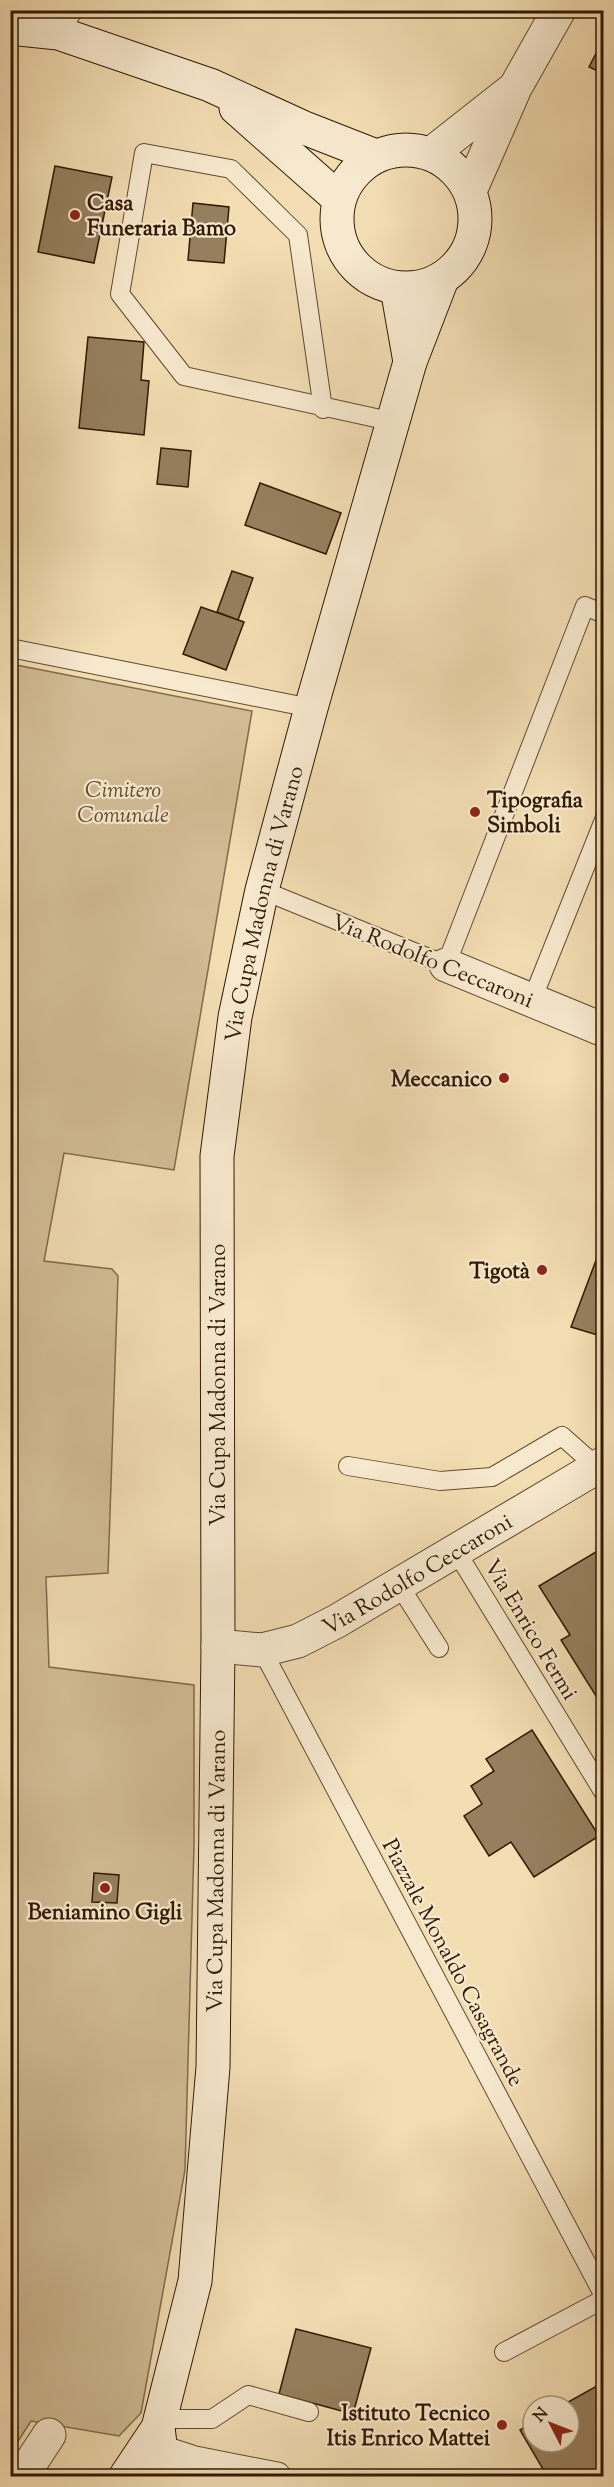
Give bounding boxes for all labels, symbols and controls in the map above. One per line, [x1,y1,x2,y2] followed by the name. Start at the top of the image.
[87,189,236,246] place label: Casa Funeraria Bamo
[68,208,82,222] marker: Casa Funeraria Bamo
[219,763,314,1044] street label: Via Cupa Madonna di Varano
[77,776,169,833] park label: Cimitero Comunale
[487,786,584,843] place label: Tipografia Simboli
[468,805,482,819] marker: Tipografia Simboli
[326,908,538,1018] street label: Via Rodolfo Ceccaroni
[391,1065,492,1097] place label: Meccanico
[497,1071,511,1085] marker: Meccanico
[204,1244,236,1526] street label: Via Cupa Madonna di Varano
[469,1257,531,1289] place label: Tigotà
[535,1263,549,1277] marker: Tigotà
[318,1508,519,1645] street label: Via Rodolfo Ceccaroni
[475,1554,584,1707] street label: Via Enrico Fermi
[201,1729,236,2013] street label: Via Cupa Madonna di Varano
[372,1834,530,2093] street label: Piazzale Monaldo Casagrande
[98,1881,112,1895] marker: Beniamino Gigli
[28,1898,183,1930] place label: Beniamino Gigli
[521,2394,581,2454] north arrow
[327,2399,491,2456] place label: Istituto Tecnico Itis Enrico Mattei
[529,2403,555,2428] text: N
[495,2418,509,2432] marker: Istituto Tecnico Itis Enrico Mattei

